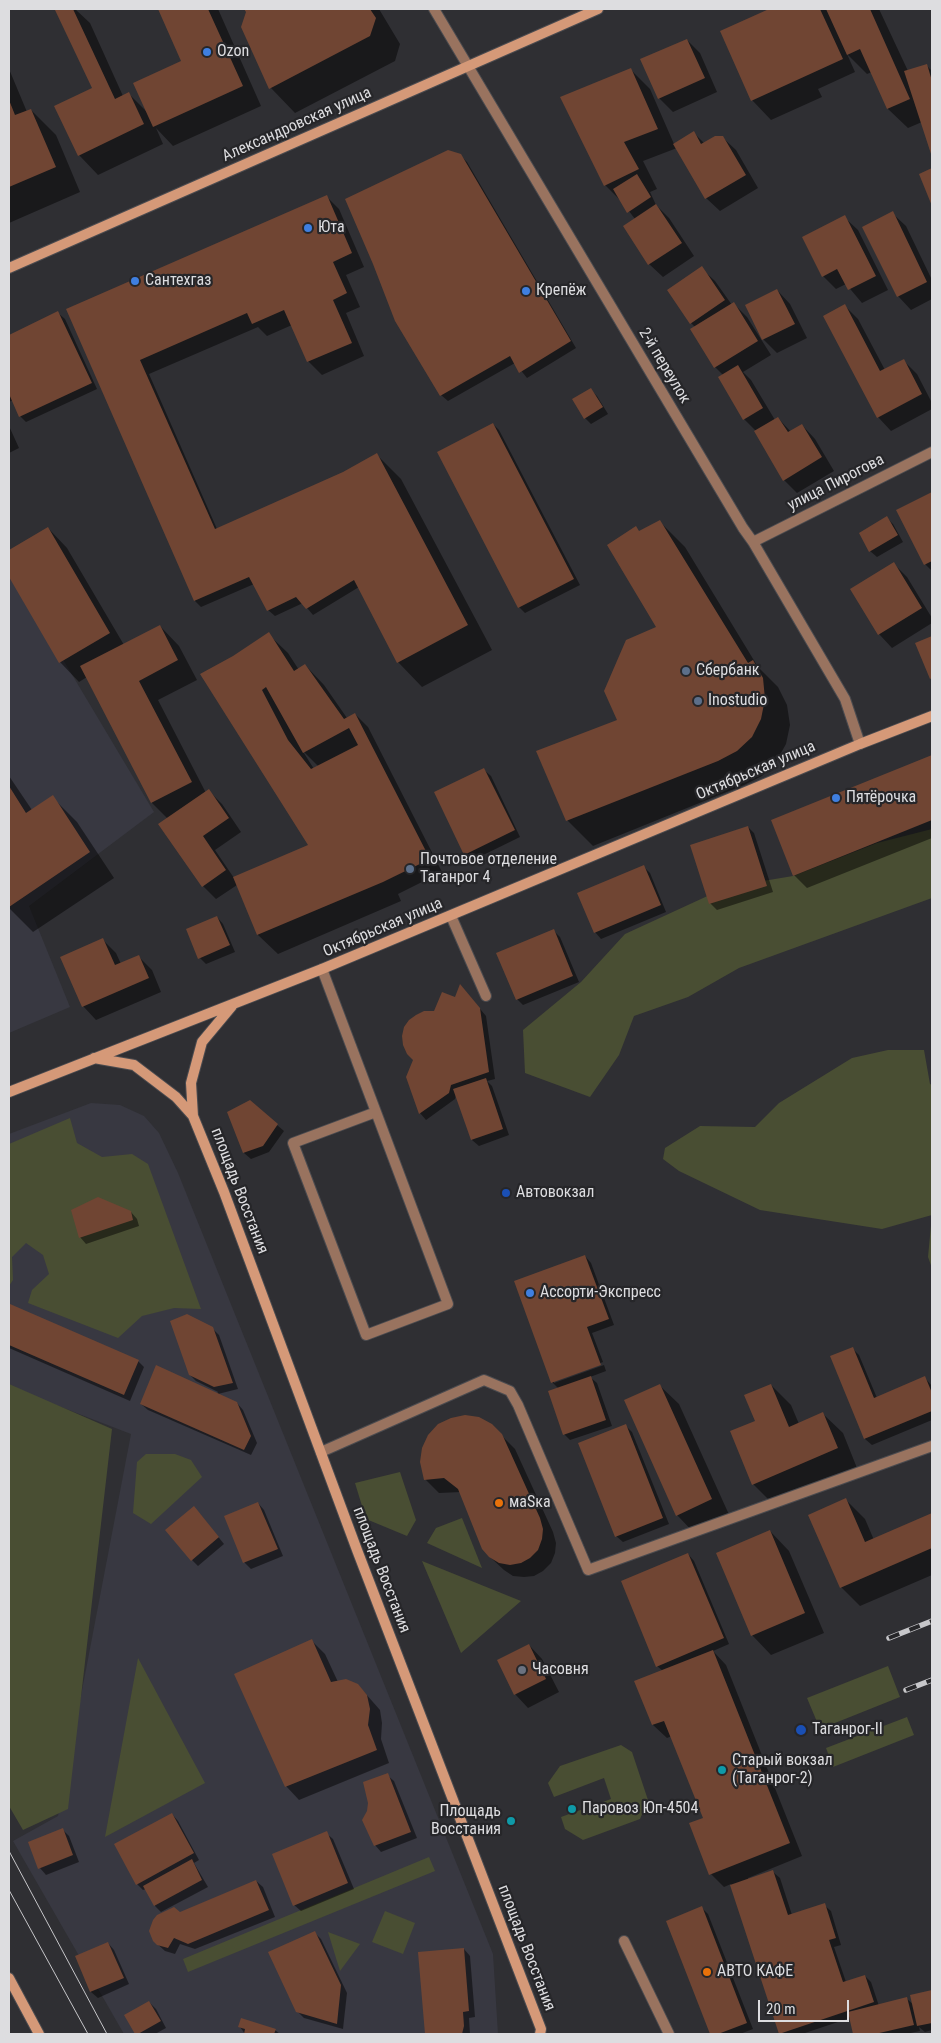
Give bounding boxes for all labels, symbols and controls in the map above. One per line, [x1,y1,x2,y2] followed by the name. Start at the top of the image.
[217,42,249,62] place label: Ozon
[201,46,213,58] marker: Ozon
[219,83,375,167] street label: Александровская улица
[318,218,345,238] place label: Юта
[302,222,314,234] marker: Юта
[145,271,211,291] place label: Сантехгаз
[129,275,141,287] marker: Сантехгаз
[536,281,586,301] place label: Крепёж
[520,285,532,297] marker: Крепёж
[634,325,694,407] street label: 2-й переулок
[784,450,888,516] street label: улица Пирогова
[696,661,759,681] place label: Сбербанк
[680,665,692,677] marker: Сбербанк
[708,691,767,711] place label: Inostudio
[692,695,704,707] marker: Inostudio
[693,737,819,805] street label: Октябрьская улица
[846,788,916,808] place label: Пятёрочка
[830,792,842,804] marker: Пятёрочка
[420,850,557,888] place label: Почтовое отделение Таганрог 4
[404,863,416,875] marker: Почтовое отделение Таганрог 4
[320,894,446,962] street label: Октябрьская улица
[206,1125,272,1257] street label: площадь Восстания
[516,1183,594,1203] place label: Автовокзал
[500,1187,512,1199] marker: Автовокзал
[540,1283,661,1303] place label: Ассорти-Экспресс
[524,1287,536,1299] marker: Ассорти-Экспресс
[509,1493,551,1513] place label: маSка
[493,1497,505,1509] marker: маSка
[348,1504,414,1636] street label: площадь Восстания
[532,1660,589,1680] place label: Часовня
[516,1664,528,1676] marker: Часовня
[812,1720,883,1740] place label: Таганрог-II
[794,1723,808,1737] marker: Таганрог-II
[732,1751,833,1789] place label: Старый вокзал (Таганрог-2)
[716,1764,728,1776] marker: Старый вокзал (Таганрог-2)
[582,1799,698,1819] place label: Паровоз Юп-4504
[431,1802,501,1840] place label: Площадь Восстания
[566,1803,578,1815] marker: Паровоз Юп-4504
[505,1815,517,1827] marker: Площадь Восстания
[493,1882,559,2014] street label: площадь Восстания
[717,1962,793,1982] place label: АВТО КАФЕ
[701,1966,713,1978] marker: АВТО КАФЕ
[761,1990,852,2022] scale bar
[766,2000,796,2018] text: 20 m

